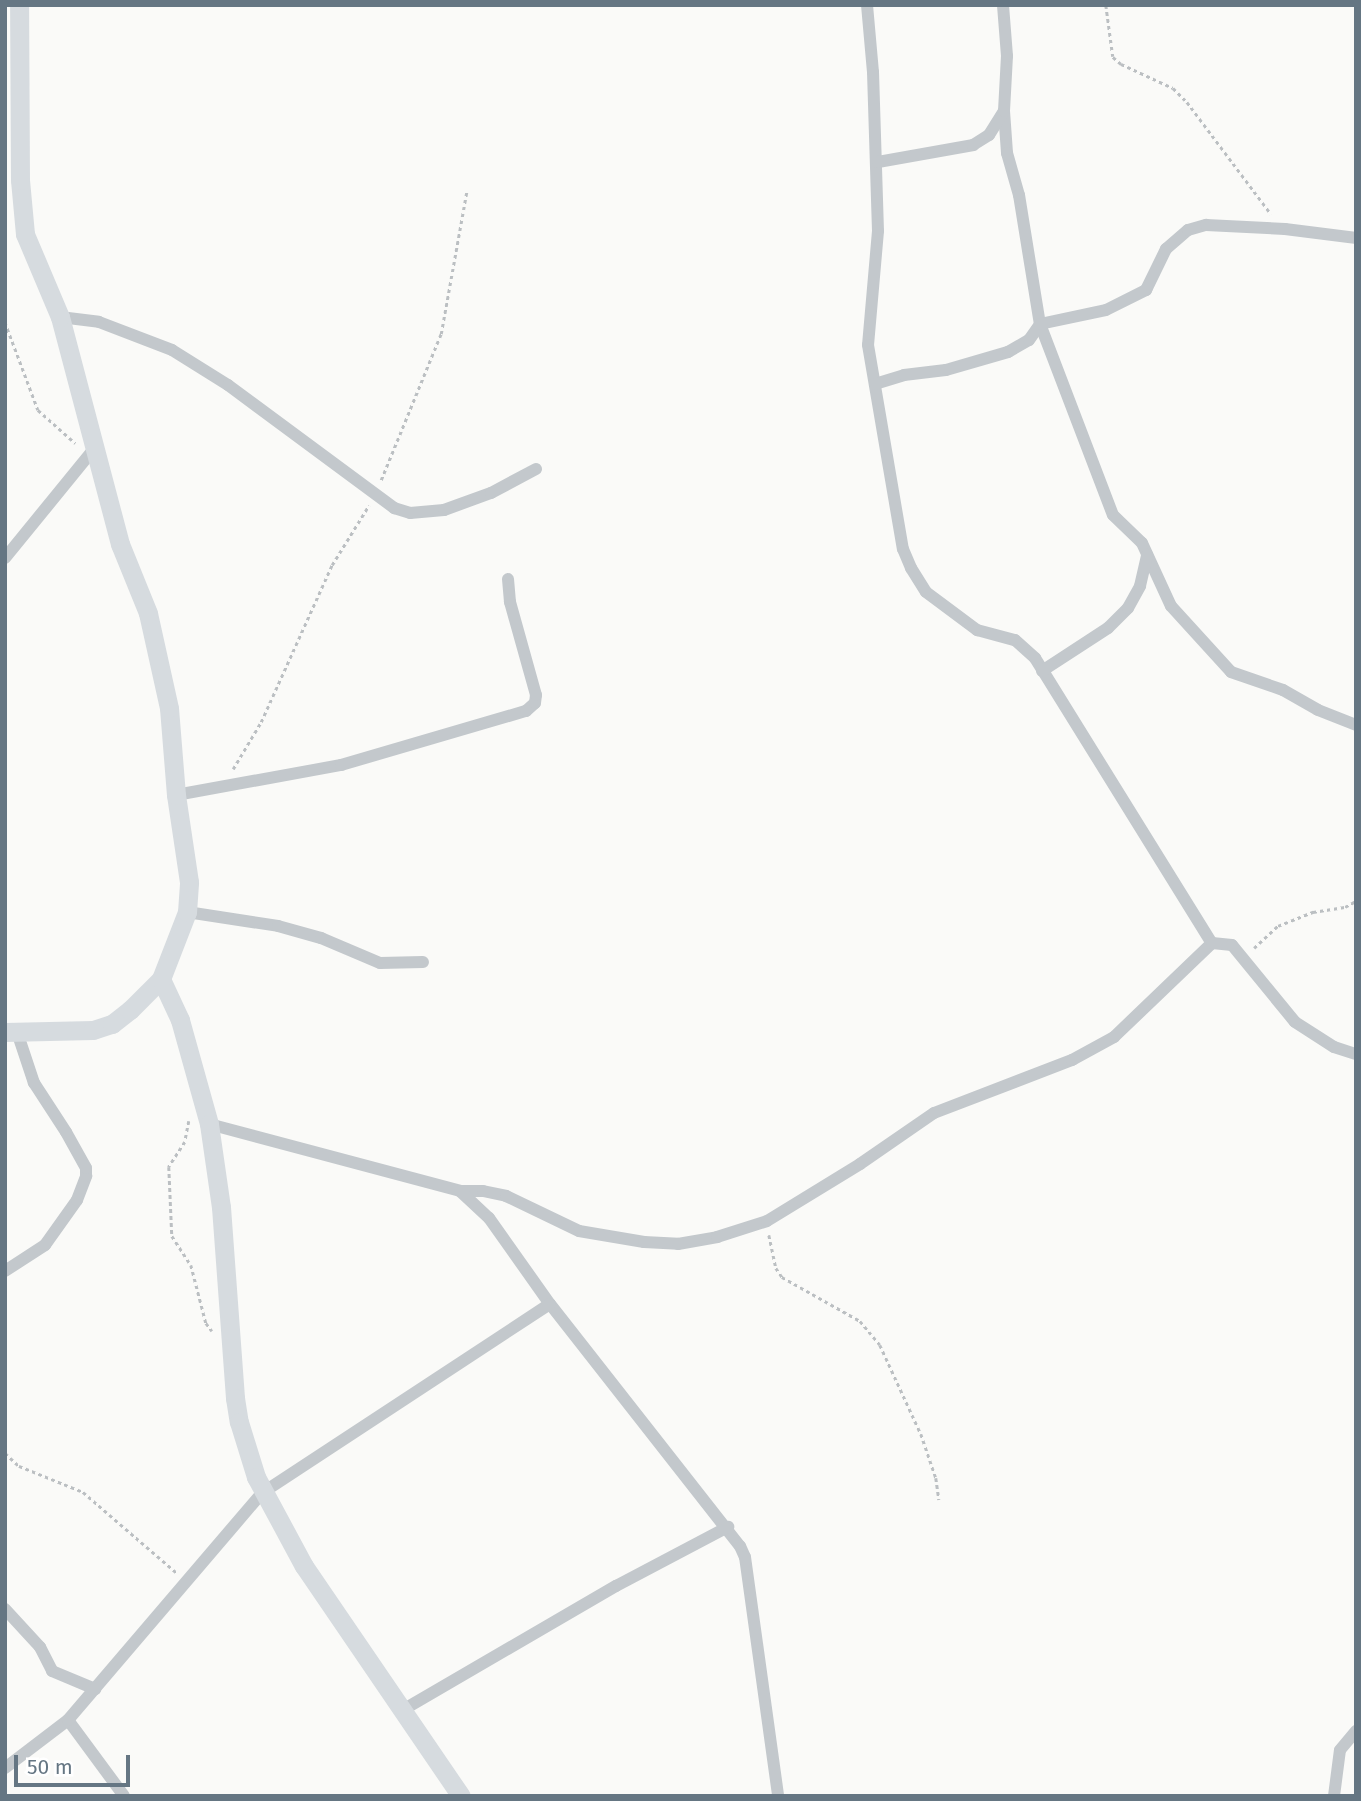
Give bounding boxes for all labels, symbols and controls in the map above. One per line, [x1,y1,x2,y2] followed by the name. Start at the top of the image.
[18,1742,133,1786] scale bar
[27,1754,73,1780] text: 50 m

